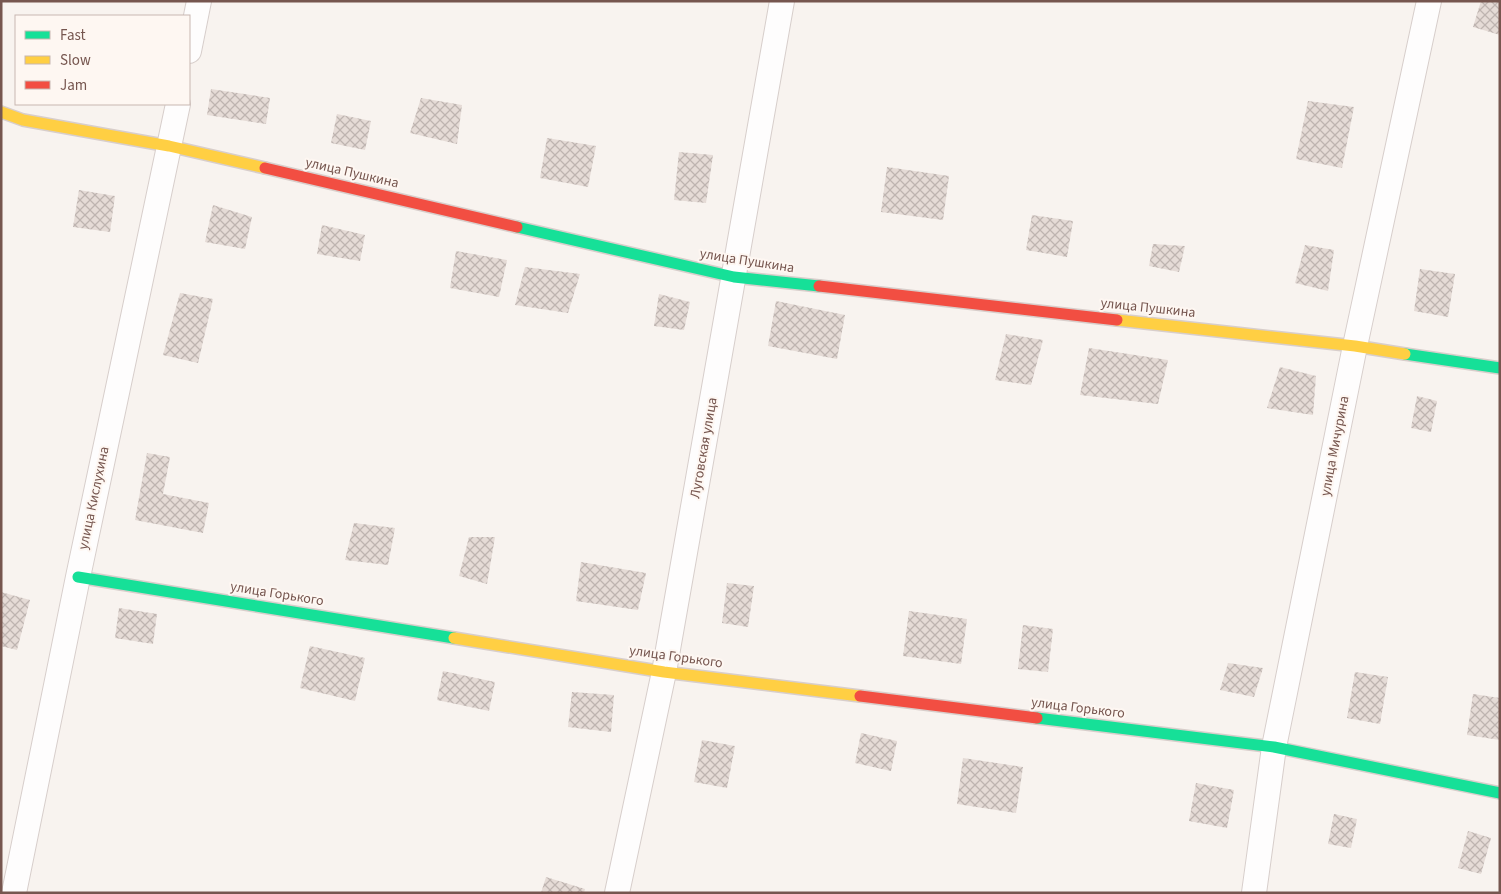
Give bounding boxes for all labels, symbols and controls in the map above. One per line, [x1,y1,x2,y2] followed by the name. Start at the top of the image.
[15,15,190,105] legend
[60,25,86,46] text: Fast
[60,50,91,71] text: Slow
[60,75,87,96] text: Jam
[303,153,401,193] street label: улица Пушкина
[698,244,796,278] street label: улица Пушкина
[1100,293,1196,323] street label: улица Пушкина
[1315,394,1355,498] street label: улица Мичурина
[685,396,723,500] street label: Луговская улица
[73,445,115,551] street label: улица Кислухина
[229,577,325,611] street label: улица Горького
[628,641,724,673] street label: улица Горького
[1030,692,1126,724] street label: улица Горького

